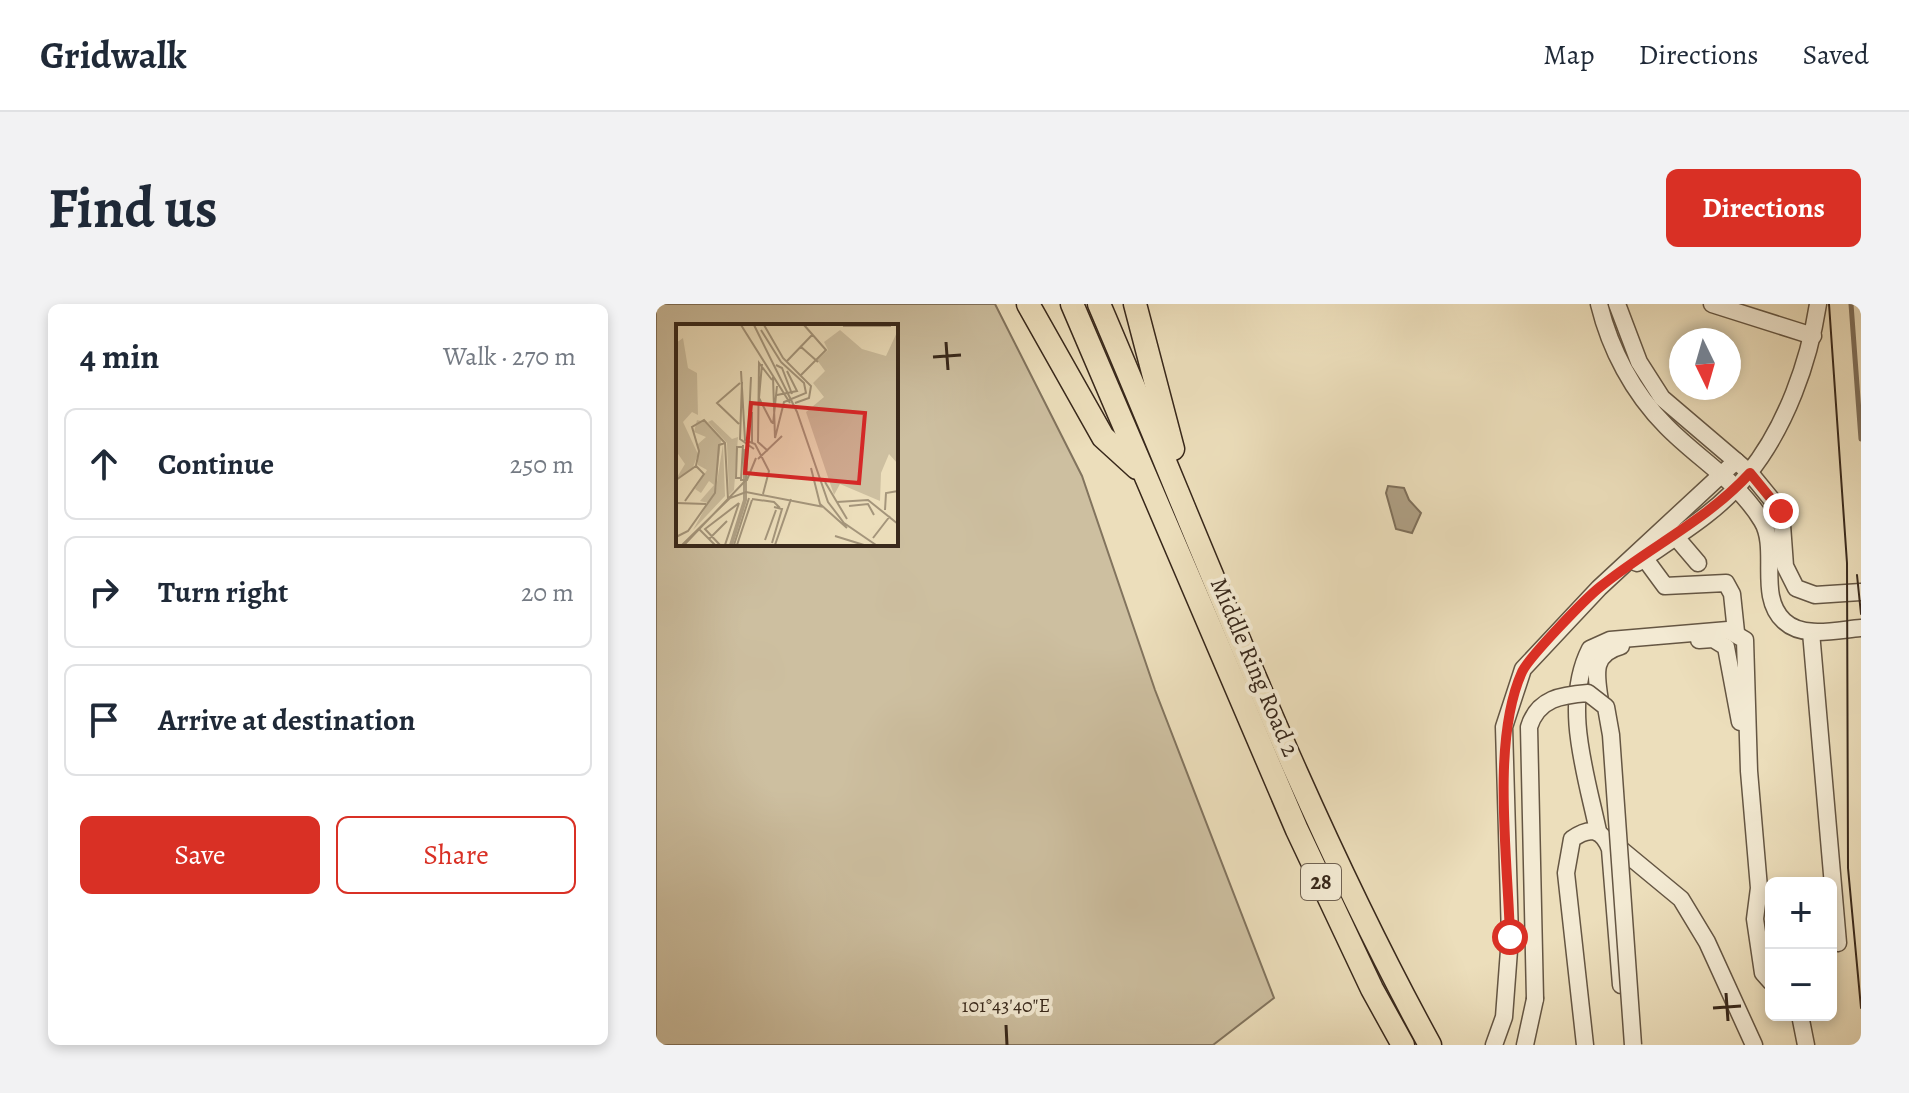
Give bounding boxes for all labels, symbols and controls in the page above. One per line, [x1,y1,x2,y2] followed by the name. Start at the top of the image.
[40,29,187,81] text: Gridwalk
[1543,36,1594,74] text: Map
[1638,36,1759,74] text: Directions
[1803,36,1869,74] text: Saved
[1666,169,1861,247] button: Directions
[48,170,218,246] text: Find us
[676,324,898,546] inset map
[1669,328,1741,400] north arrow
[80,333,159,380] text: 4 min
[443,339,576,374] text: Walk · 270 m
[82,442,126,486] icon: ahead
[158,444,274,484] text: Continue
[510,447,574,482] text: 250 m
[1763,493,1799,529] route end
[82,570,126,614] icon: right
[158,572,288,612] text: Turn right
[1203,573,1307,761] street label: Middle Ring Road 2
[521,575,574,610] text: 20 m
[82,698,126,742] icon: arrive
[158,700,415,740] text: Arrive at destination
[80,816,320,894] button: Save
[336,816,576,894] button: Share
[1301,864,1341,900] road number: 28
[1765,877,1837,1021] map controls
[1765,877,1837,949] button: +
[1492,919,1528,955] route start
[1765,949,1837,1021] button: −
[962,992,1050,1019] text: 101°43'40"E

